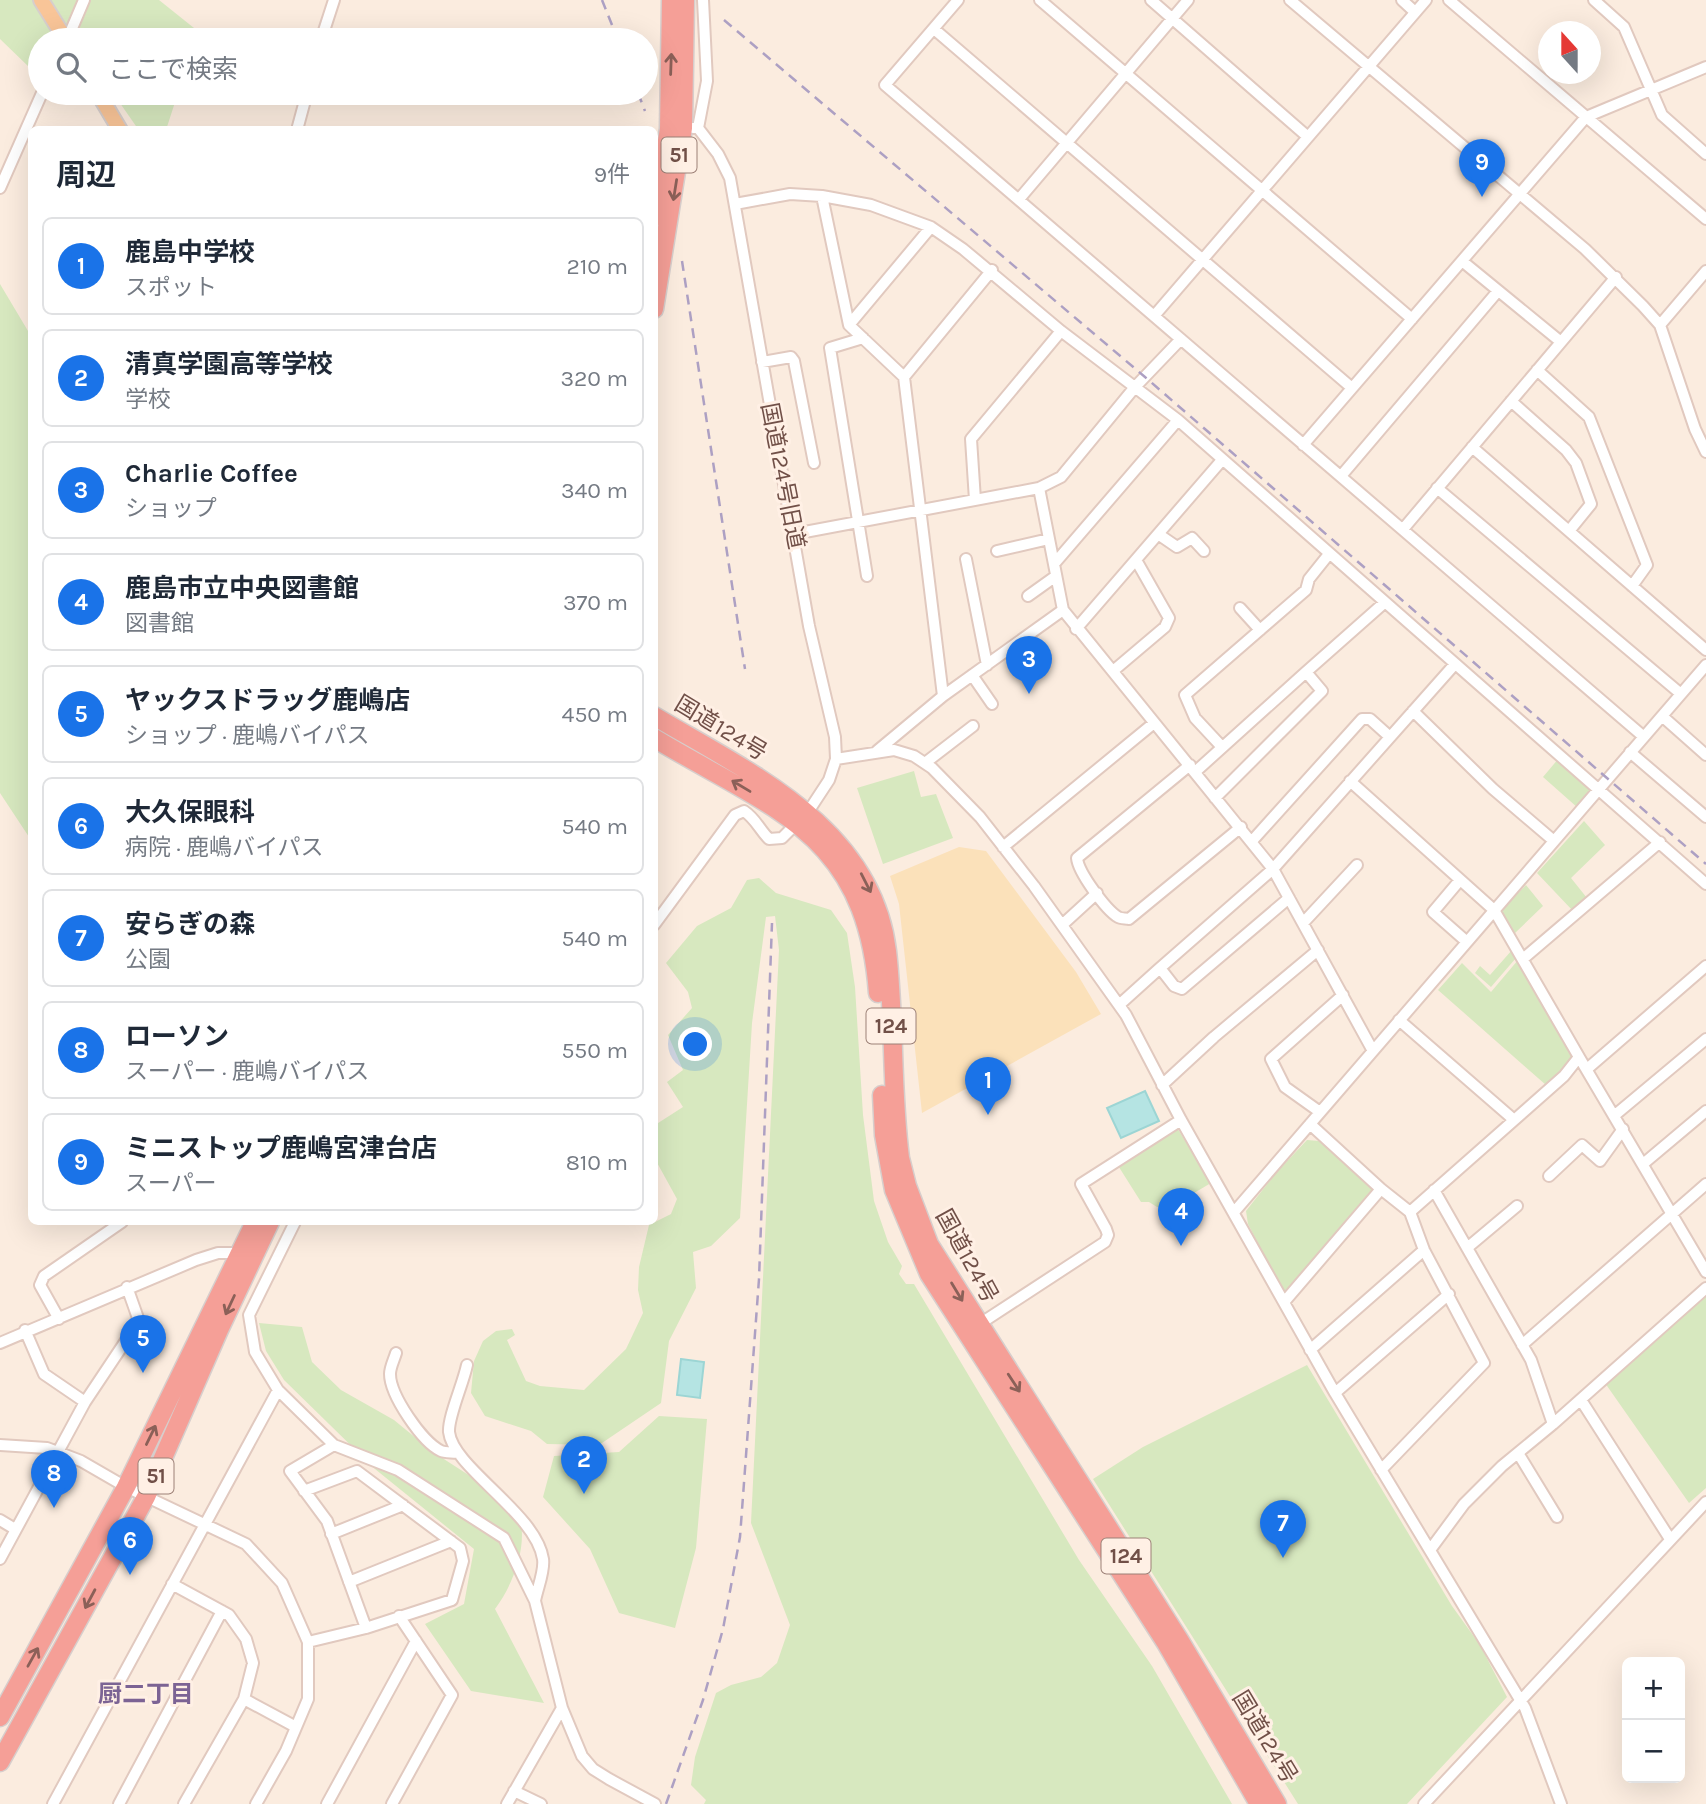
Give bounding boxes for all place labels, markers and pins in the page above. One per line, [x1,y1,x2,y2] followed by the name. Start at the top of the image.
[1459,139,1505,197] pin: 9
[1006,636,1052,694] pin: 3
[965,1057,1011,1115] pin: 1
[1158,1188,1204,1246] pin: 4
[120,1315,166,1373] pin: 5
[561,1436,607,1494] pin: 2
[31,1450,77,1508] pin: 8
[1260,1500,1306,1558] pin: 7
[107,1517,153,1575] pin: 6

